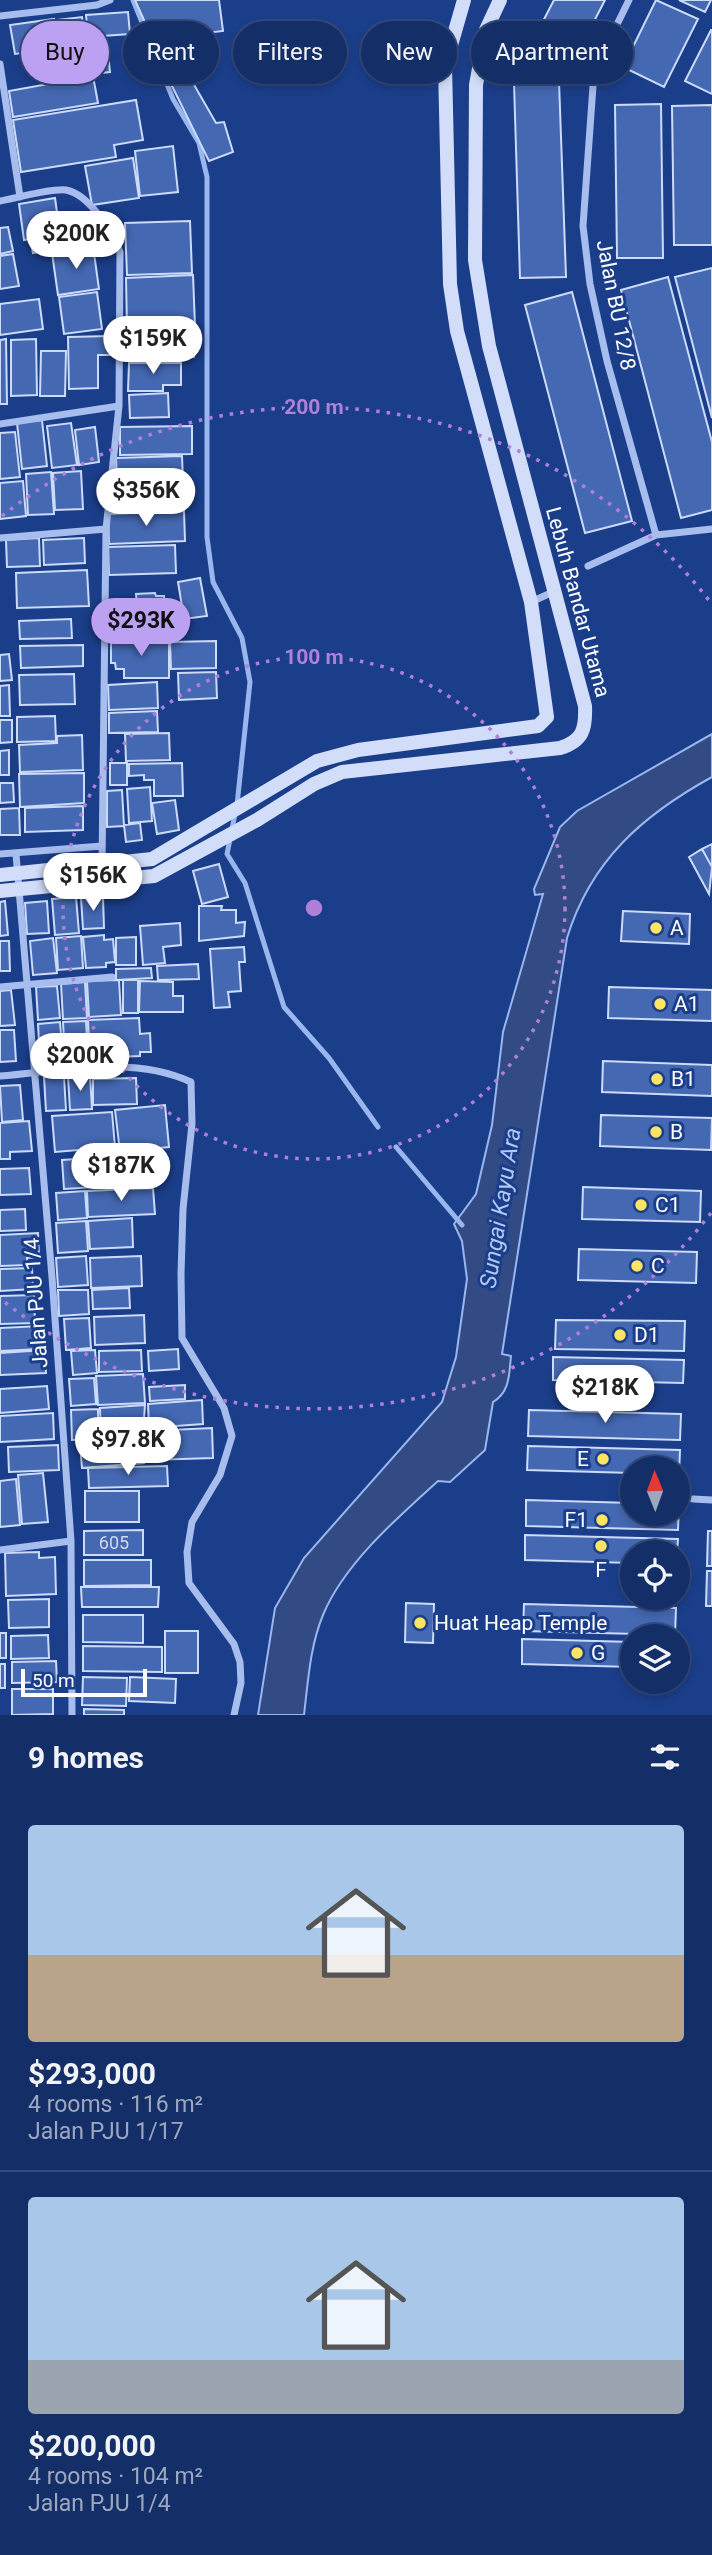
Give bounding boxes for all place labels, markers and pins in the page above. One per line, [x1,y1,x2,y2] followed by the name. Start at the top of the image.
[27,212,125,271] pin: $200K
[104,316,202,376] pin: $159K
[97,468,195,528] pin: $356K
[92,598,190,658] pin: $293K
[44,853,142,913] pin: $156K
[302,896,326,920] centre of rings
[670,916,684,940] place label: A
[648,920,664,936] marker: A
[674,992,700,1016] place label: A1
[652,996,668,1012] marker: A1
[31,1034,129,1093] pin: $200K
[671,1067,696,1091] place label: B1
[649,1071,665,1087] marker: B1
[670,1120,683,1144] place label: B
[648,1124,664,1140] marker: B
[72,1144,170,1203] pin: $187K
[655,1193,680,1217] place label: C1
[633,1197,649,1213] marker: C1
[651,1254,665,1278] place label: C
[629,1258,645,1274] marker: C
[634,1323,660,1347] place label: D1
[612,1327,628,1343] marker: D1
[556,1366,654,1425] pin: $218K
[71,1418,185,1477] pin: $97.8K
[577,1447,589,1471] place label: E
[595,1451,611,1467] marker: E
[565,1508,588,1532] place label: F1
[594,1512,610,1528] marker: F1
[593,1538,609,1554] marker: F
[595,1558,607,1582] place label: F
[434,1611,607,1635] place label: Huat Heap Temple
[412,1615,428,1631] marker: Huat Heap Temple
[591,1641,605,1665] place label: G
[569,1645,585,1661] marker: G

